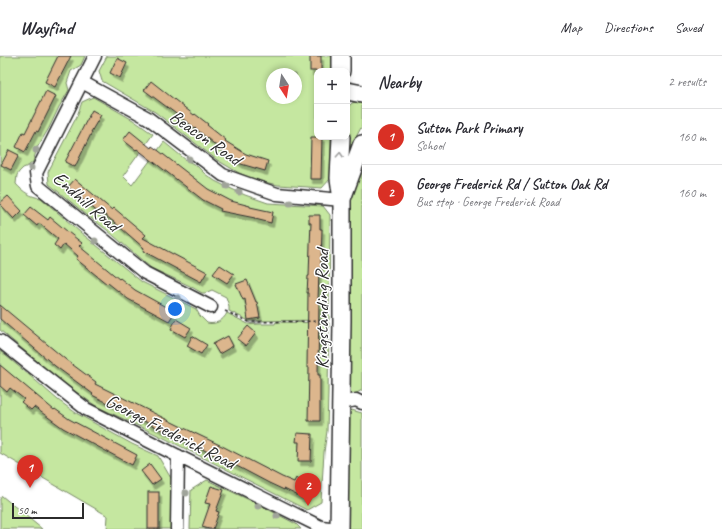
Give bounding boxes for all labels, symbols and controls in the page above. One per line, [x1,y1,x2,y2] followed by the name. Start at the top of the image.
[20,16,73,40] text: Wayfind
[561,19,582,36] text: Map
[604,19,653,36] text: Directions
[675,19,702,36] text: Saved
[266,68,302,104] north arrow
[314,68,350,140] map controls
[314,68,350,104] button: +
[378,72,421,93] text: Nearby
[668,74,706,90] text: 2 results
[165,104,248,173] street label: Beacon Road
[314,104,350,140] button: −
[416,119,522,138] text: Sutton Park Primary
[388,129,394,145] text: 1
[678,129,706,145] text: 160 m
[416,138,444,154] text: School
[336,152,344,158] one-way arrow
[48,166,127,239] street label: Endhill Road
[416,175,607,194] text: George Frederick Rd / Sutton Oak Rd
[388,185,394,201] text: 2
[678,185,706,201] text: 160 m
[416,194,560,210] text: Bus stop · George Frederick Road
[310,246,334,369] street label: Kingstanding Road
[165,299,185,319] your location
[102,389,243,477] street label: George Frederick Road
[17,455,43,488] pin: 1
[295,473,321,506] pin: 2
[12,501,84,520] scale bar
[18,503,37,517] text: 50 m

